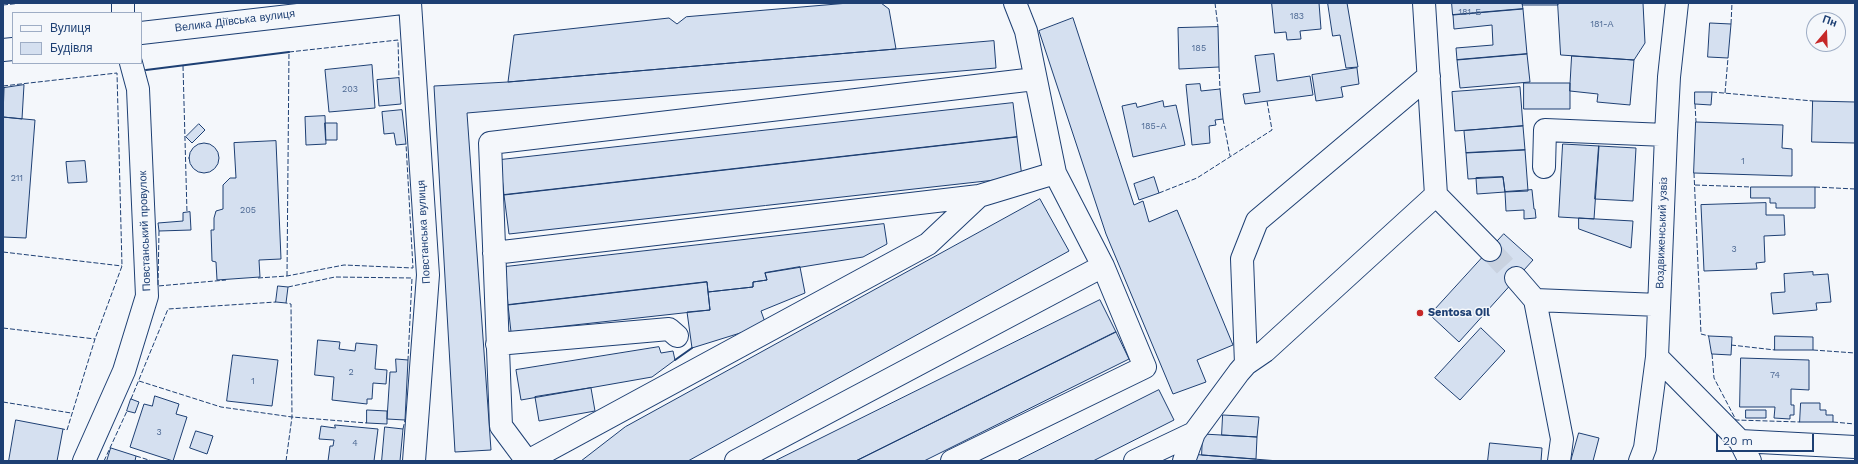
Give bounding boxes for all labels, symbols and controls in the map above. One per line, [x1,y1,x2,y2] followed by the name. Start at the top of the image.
[174,7,296,35] street label: Велика Діївська вулиця
[1458,7,1482,17] house number: 181-Б
[1290,11,1304,21] house number: 183
[12,12,142,64] legend
[1806,12,1846,52] north arrow
[1821,13,1839,30] text: Пн
[1590,19,1614,29] house number: 181-А
[50,21,91,35] text: Вулиця
[50,41,92,55] text: Будівля
[1192,43,1206,53] house number: 185
[342,84,358,94] house number: 203
[1142,121,1166,131] house number: 185-А
[1741,156,1745,166] house number: 1
[136,170,154,292] street label: Повстанський провулок
[11,173,23,183] house number: 211
[1653,177,1671,289] street label: Воздвиженський узвіз
[415,180,433,284] street label: Повстанська вулиця
[240,205,256,215] house number: 205
[1731,244,1737,254] house number: 3
[1428,306,1490,320] place label: Sentosa Oil
[1415,308,1425,318] marker: Sentosa Oil
[348,367,354,377] house number: 2
[1770,370,1780,380] house number: 74
[251,376,255,386] house number: 1
[1718,426,1816,452] scale bar
[156,427,162,437] house number: 3
[1723,434,1753,448] text: 20 m
[352,438,358,448] house number: 4

